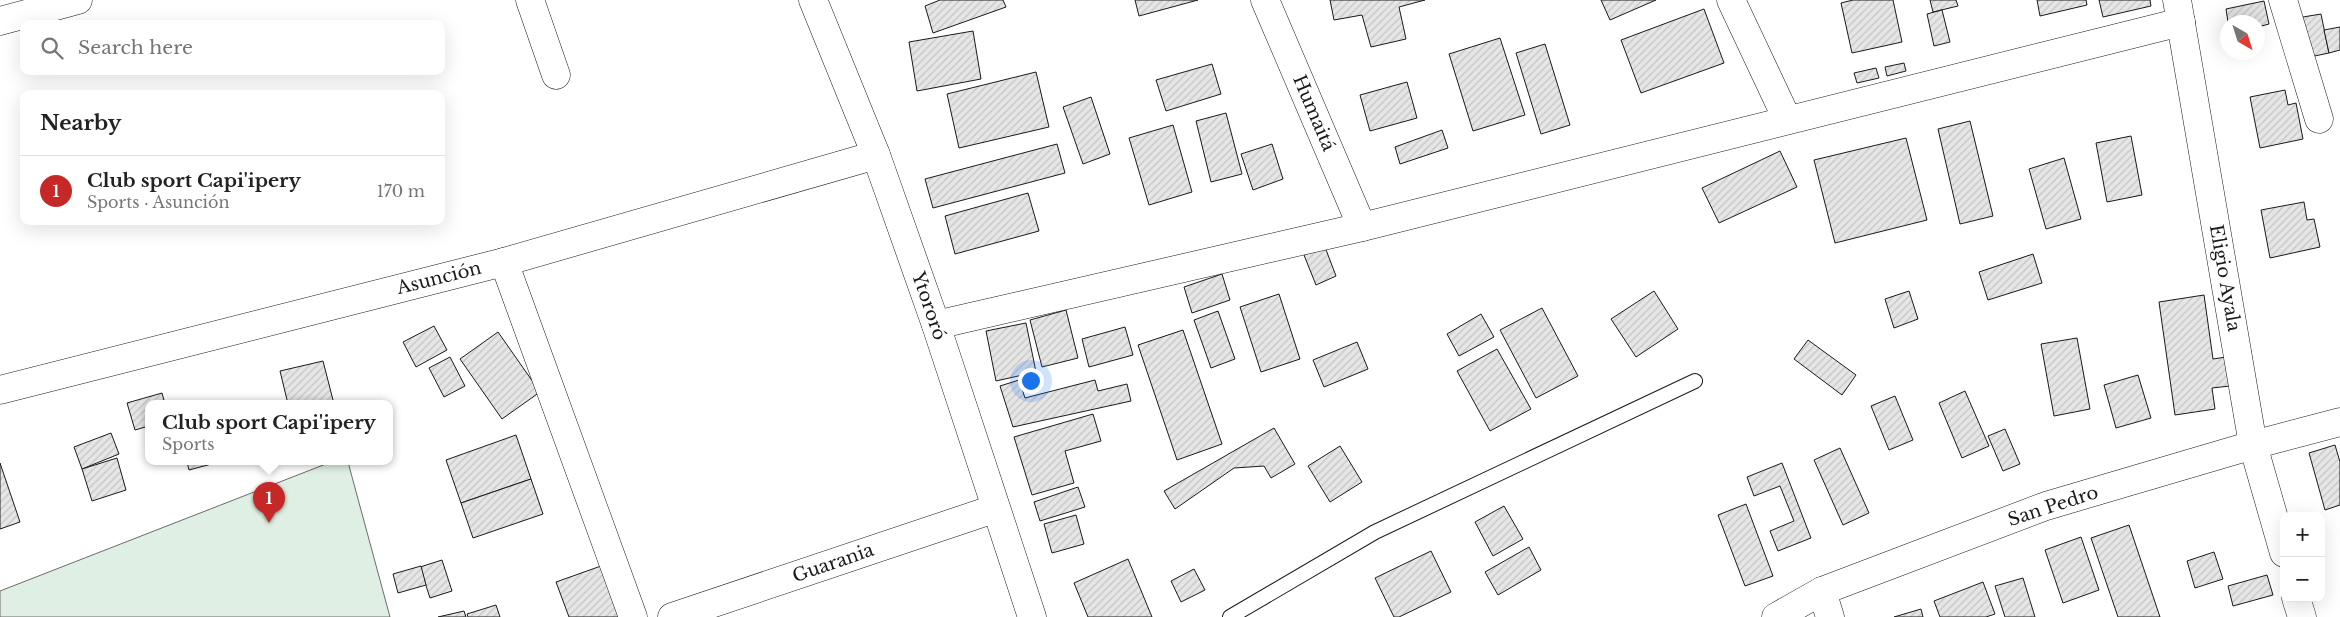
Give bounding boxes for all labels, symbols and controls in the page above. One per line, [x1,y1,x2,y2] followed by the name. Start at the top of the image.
[2220,15,2265,60] north arrow
[20,20,445,75] search box
[38,34,66,62] icon: search
[78,36,193,59] text: Search here
[1288,72,1340,154] street label: Humaitá
[40,110,121,136] text: Nearby
[87,169,301,192] text: Club sport Capi'ipery
[53,181,59,201] text: 1
[377,181,425,201] text: 170 m
[87,192,230,212] text: Sports · Asunción
[2205,223,2245,333] street label: Eligio Ayala
[393,257,484,299] street label: Asunción
[907,268,951,343] street label: Ytororó
[1018,368,1044,394] your location
[145,400,393,465] popup
[162,411,376,434] text: Club sport Capi'ipery
[162,434,215,454] text: Sports
[2005,481,2101,531] street label: San Pedro
[253,482,285,523] pin: 1
[2280,512,2325,602] map controls
[2280,512,2325,557] button: +
[789,539,877,587] street label: Guarania
[2280,557,2325,602] button: −

